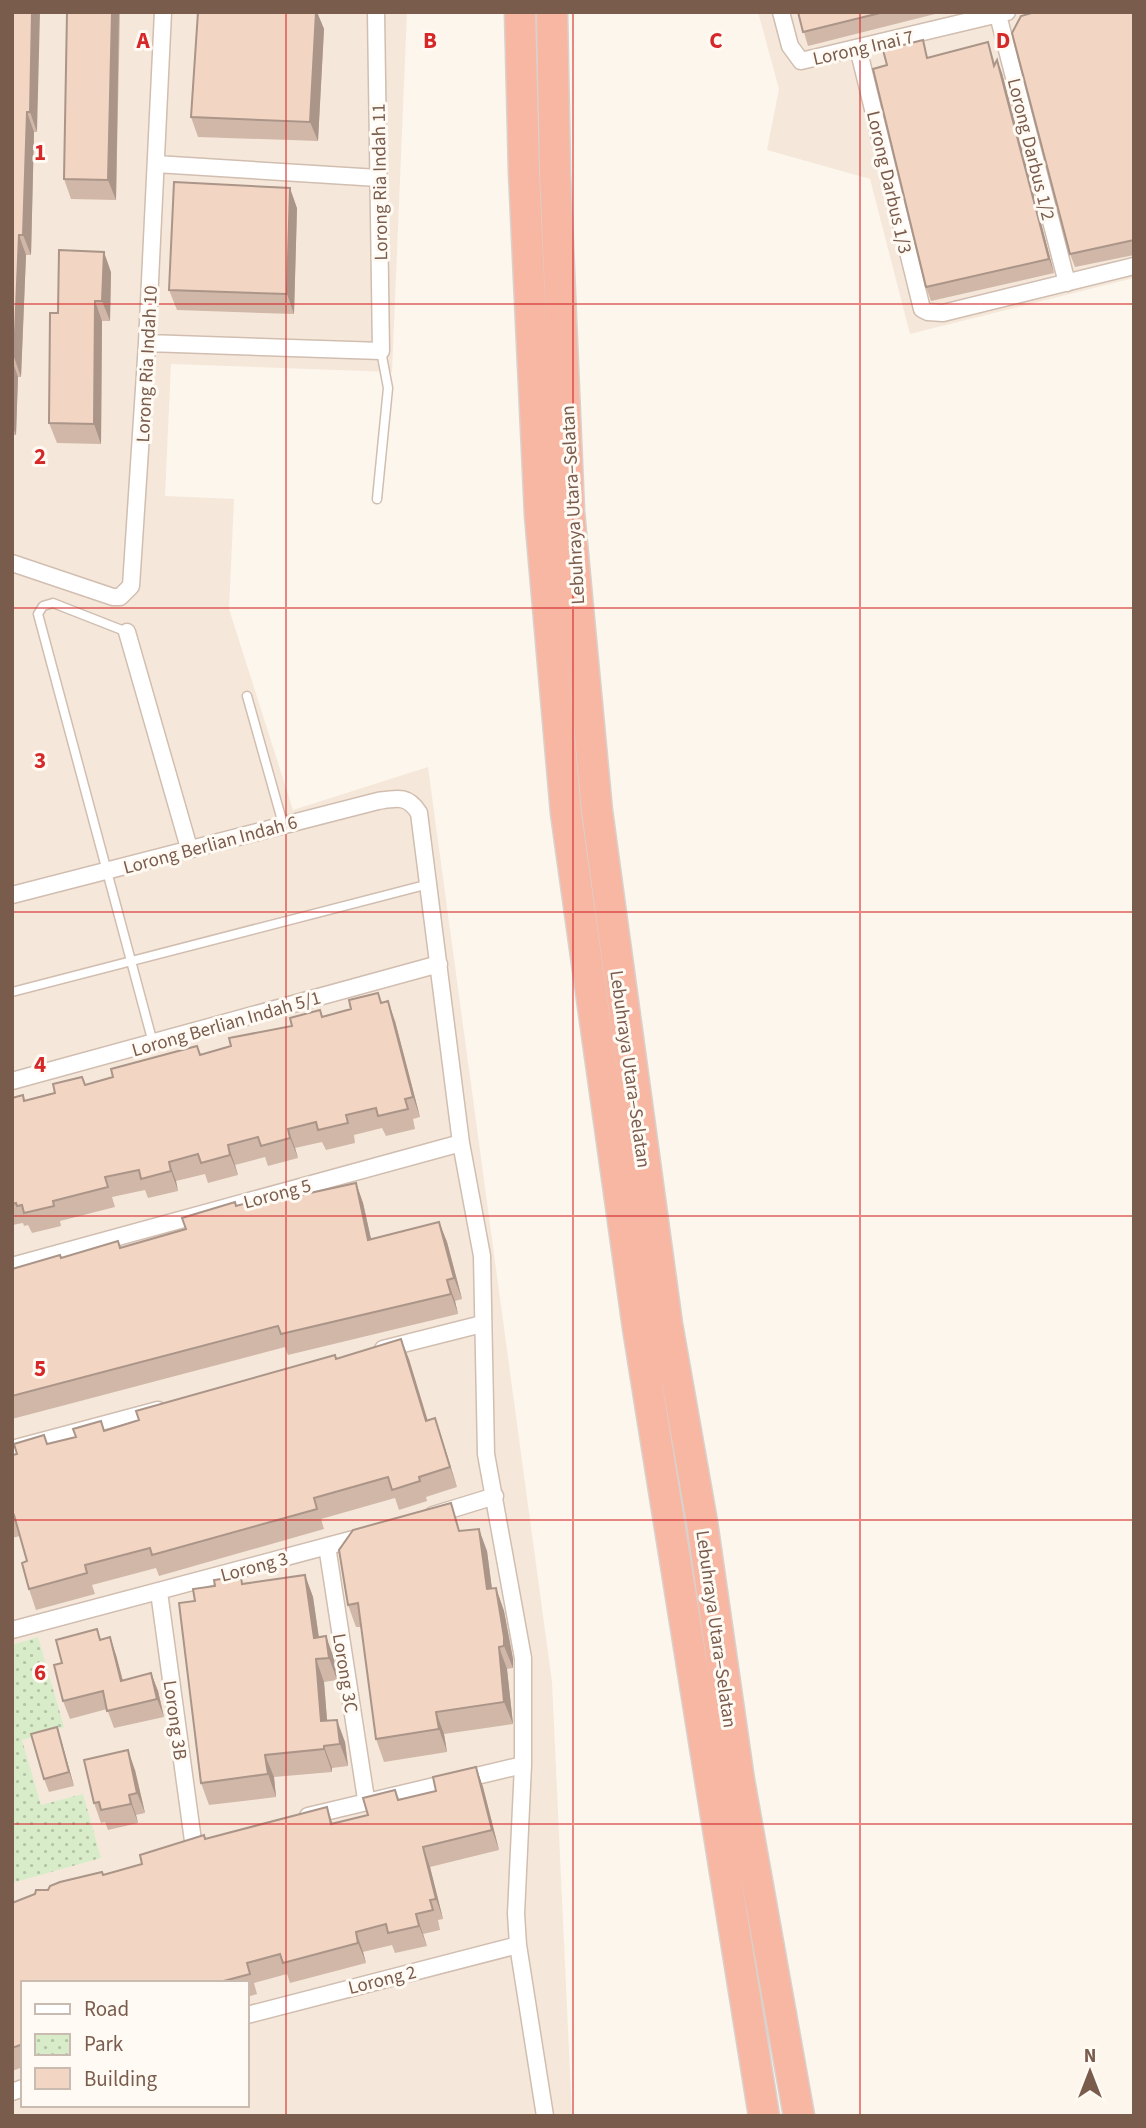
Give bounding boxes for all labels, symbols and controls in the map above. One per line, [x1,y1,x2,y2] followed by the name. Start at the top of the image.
[135,24,150,57] text: A
[423,24,437,57] text: B
[709,24,723,57] text: C
[810,24,916,73] street label: Lorong Inai 7
[996,24,1010,57] text: D
[1000,75,1061,223] street label: Lorong Darbus 1/2
[366,103,395,261] street label: Lorong Ria Indah 11
[859,108,918,256] street label: Lorong Darbus 1/3
[34,136,46,169] text: 1
[130,285,165,443] street label: Lorong Ria Indah 10
[555,405,592,605] street label: Lebuhraya Utara–Selatan
[34,440,46,473] text: 2
[34,744,46,777] text: 3
[120,809,301,882] street label: Lorong Berlian Indah 6
[602,969,657,1170] street label: Lebuhraya Utara–Selatan
[129,985,324,1064] street label: Lorong Berlian Indah 5/1
[34,1048,46,1081] text: 4
[240,1172,314,1216] street label: Lorong 5
[34,1352,46,1385] text: 5
[688,1529,743,1730] street label: Lebuhraya Utara–Selatan
[217,1545,291,1589] street label: Lorong 3
[325,1632,364,1715] street label: Lorong 3C
[34,1656,46,1689] text: 6
[156,1679,193,1762] street label: Lorong 3B
[346,1959,419,2002] street label: Lorong 2
[21,1981,248,2107] legend
[84,1994,129,2024] text: Road
[84,2029,124,2059] text: Park
[1055,2037,1125,2107] north arrow
[1084,2043,1096,2070] text: N
[84,2064,158,2094] text: Building

